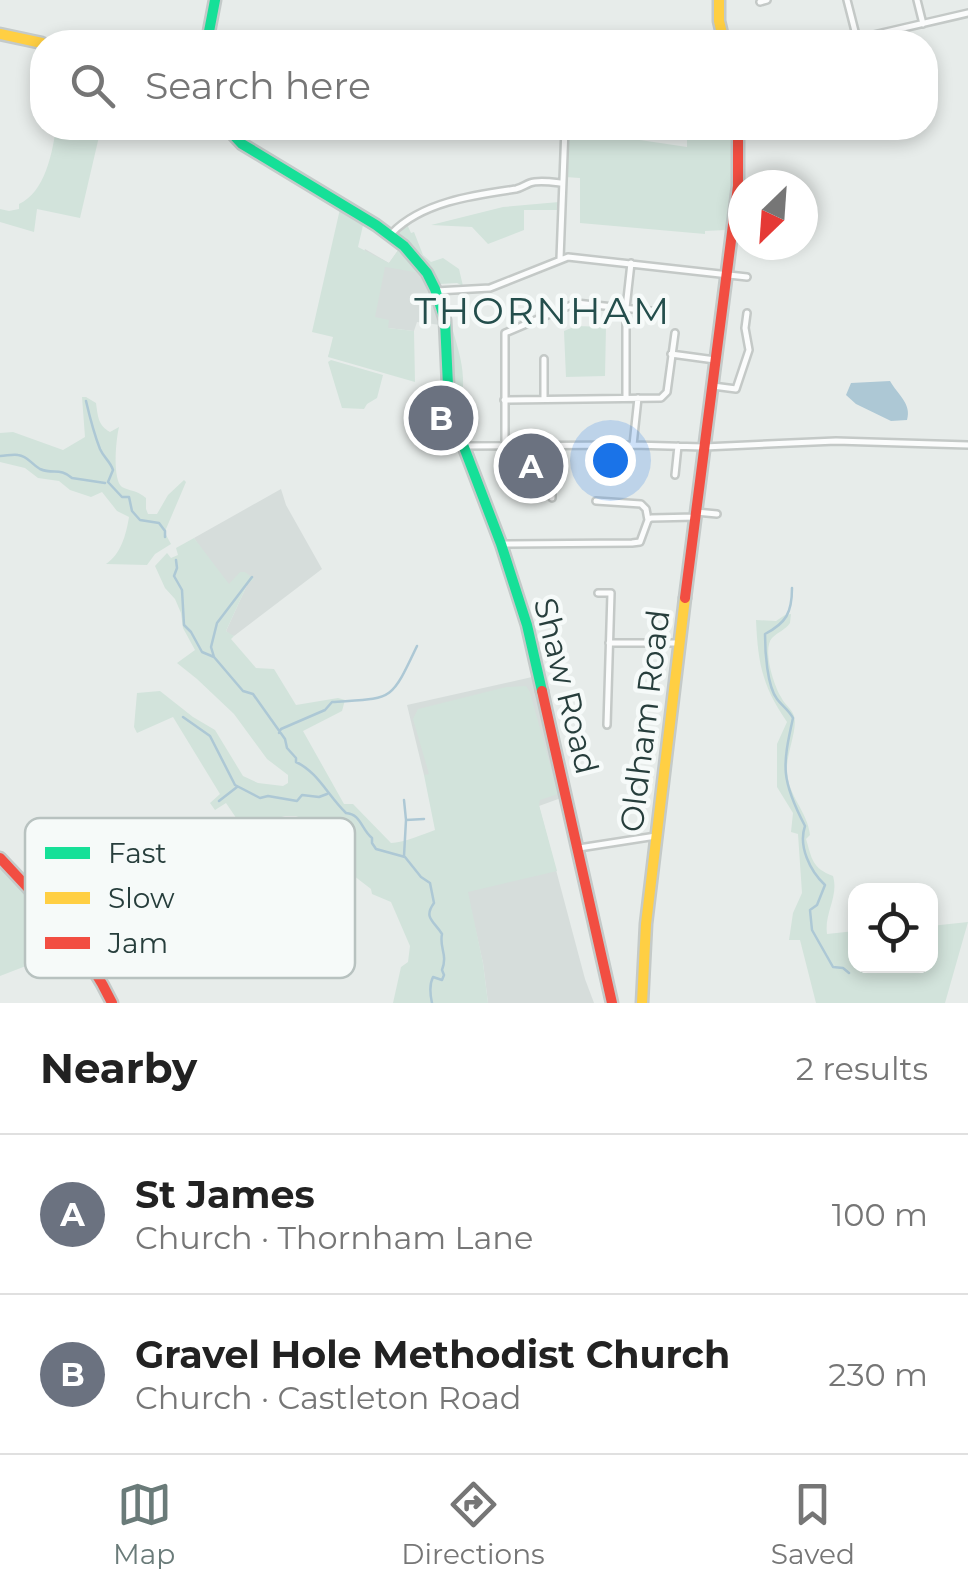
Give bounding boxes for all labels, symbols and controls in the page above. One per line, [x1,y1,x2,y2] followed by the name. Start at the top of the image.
[30,30,938,140] search box
[65,58,120,113] icon: search
[145,62,371,109] text: Search here
[728,170,818,260] north arrow
[414,287,672,334] district label: THORNHAM
[408,380,474,456] pin: B
[498,428,564,504] pin: A
[585,435,636,486] your location
[526,594,607,778] street label: Shaw Road
[612,608,677,834] street label: Oldham Road
[25,818,355,978] legend
[108,836,167,870] text: Fast
[108,881,175,915] text: Slow
[848,883,938,973] map controls
[848,883,938,973] button: locate
[107,926,168,960] text: Jam
[40,1042,197,1094] text: Nearby
[796,1049,928,1088] text: 2 results
[135,1171,315,1218] text: St James
[60,1195,85,1234] text: A
[832,1195,928,1234] text: 100 m
[135,1218,533,1257] text: Church · Thornham Lane
[135,1331,730,1378] text: Gravel Hole Methodist Church
[60,1355,85,1394] text: B
[828,1355,928,1394] text: 230 m
[135,1378,521,1417] text: Church · Castleton Road
[113,1477,175,1571] tab: Map
[401,1477,545,1571] tab: Directions
[771,1477,855,1571] tab: Saved

